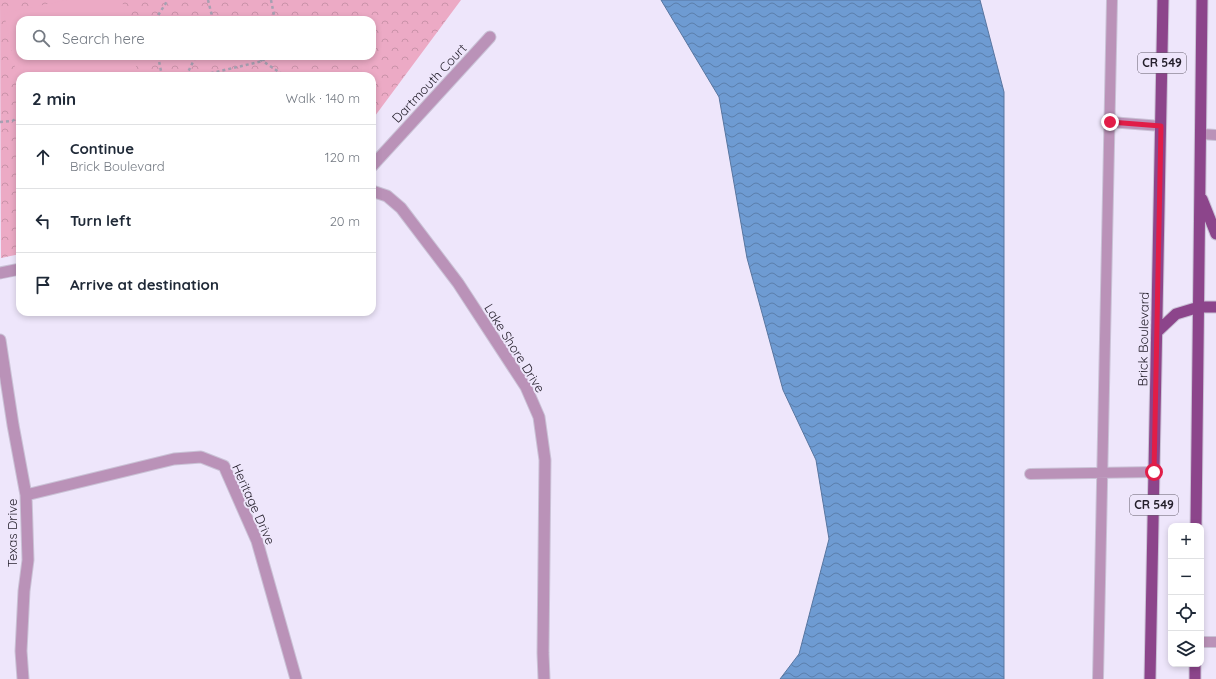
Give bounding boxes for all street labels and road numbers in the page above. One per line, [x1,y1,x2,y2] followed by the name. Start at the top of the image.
[388,40,470,126] street label: Dartmouth Court
[1138,53,1186,73] road number: CR 549
[1134,292,1152,386] street label: Brick Boulevard
[481,301,549,395] street label: Lake Shore Drive
[229,461,279,547] street label: Heritage Drive
[1130,495,1178,515] road number: CR 549
[4,499,20,567] street label: Texas Drive

